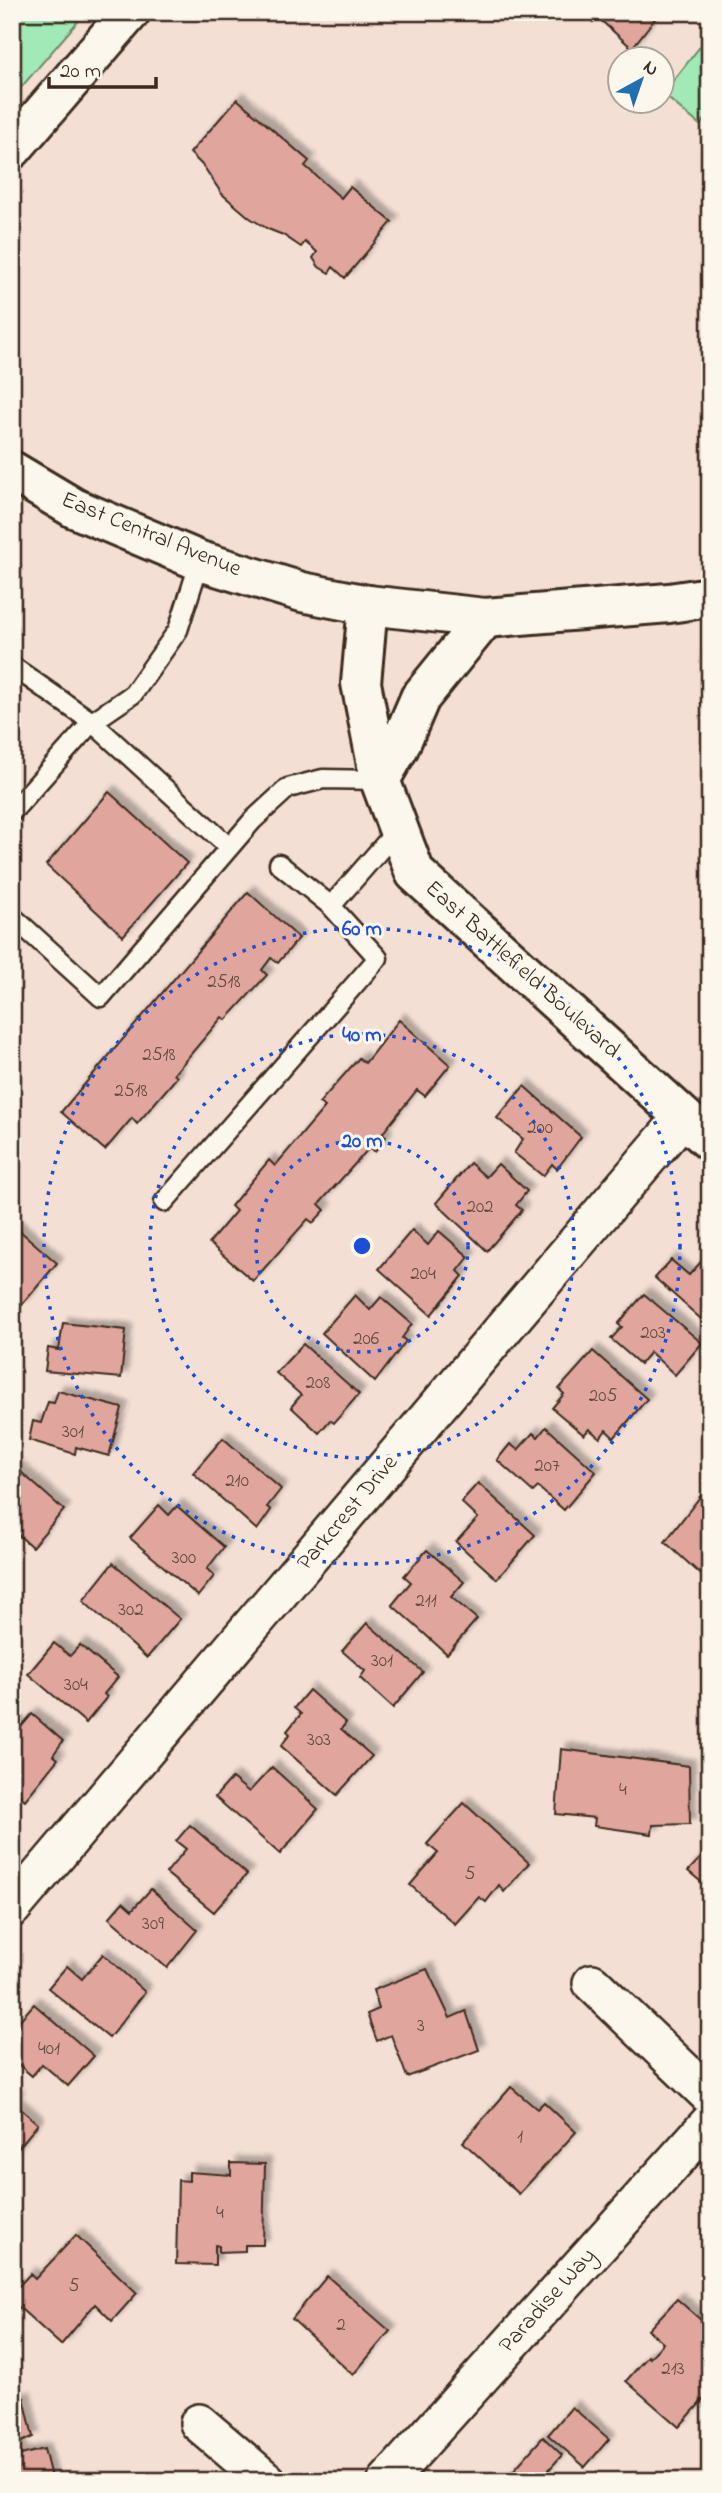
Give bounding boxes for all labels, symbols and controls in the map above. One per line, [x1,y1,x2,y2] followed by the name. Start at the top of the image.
[49,46,156,90] scale bar
[606,46,676,116] north arrow
[637,54,664,83] text: N
[60,57,101,87] text: 20 m
[56,484,247,586] street label: East Central Avenue
[417,873,627,1067] street label: East Battlefield Boulevard
[342,915,382,945] text: 60 m
[207,969,241,996] house number: 2518
[342,1021,382,1051] text: 40 m
[142,1042,176,1069] house number: 2518
[114,1078,148,1105] house number: 2518
[527,1115,553,1142] house number: 200
[340,1127,383,1157] text: 20 m
[466,1194,494,1221] house number: 202
[350,1234,374,1258] centre of rings
[410,1261,436,1288] house number: 204
[640,1320,666,1347] house number: 203
[353,1326,379,1353] house number: 206
[306,1370,330,1397] house number: 208
[589,1383,617,1410] house number: 205
[62,1419,84,1446] house number: 301
[290,1447,407,1578] street label: Parkcrest Drive
[534,1453,560,1480] house number: 207
[225,1468,249,1495] house number: 210
[172,1545,196,1572] house number: 300
[415,1588,437,1615] house number: 211
[118,1597,144,1624] house number: 302
[371,1648,393,1675] house number: 301
[64,1672,88,1699] house number: 304
[307,1727,331,1754] house number: 303
[619,1777,627,1804] house number: 4
[465,1861,476,1888] house number: 5
[142,1911,164,1938] house number: 309
[417,2013,425,2040] house number: 3
[38,2036,60,2063] house number: 401
[517,2124,523,2151] house number: 1
[216,2200,224,2227] house number: 4
[492,2241,606,2362] street label: Paradise Way
[69,2273,80,2300] house number: 5
[336,2312,346,2339] house number: 2
[661,2356,685,2383] house number: 213

